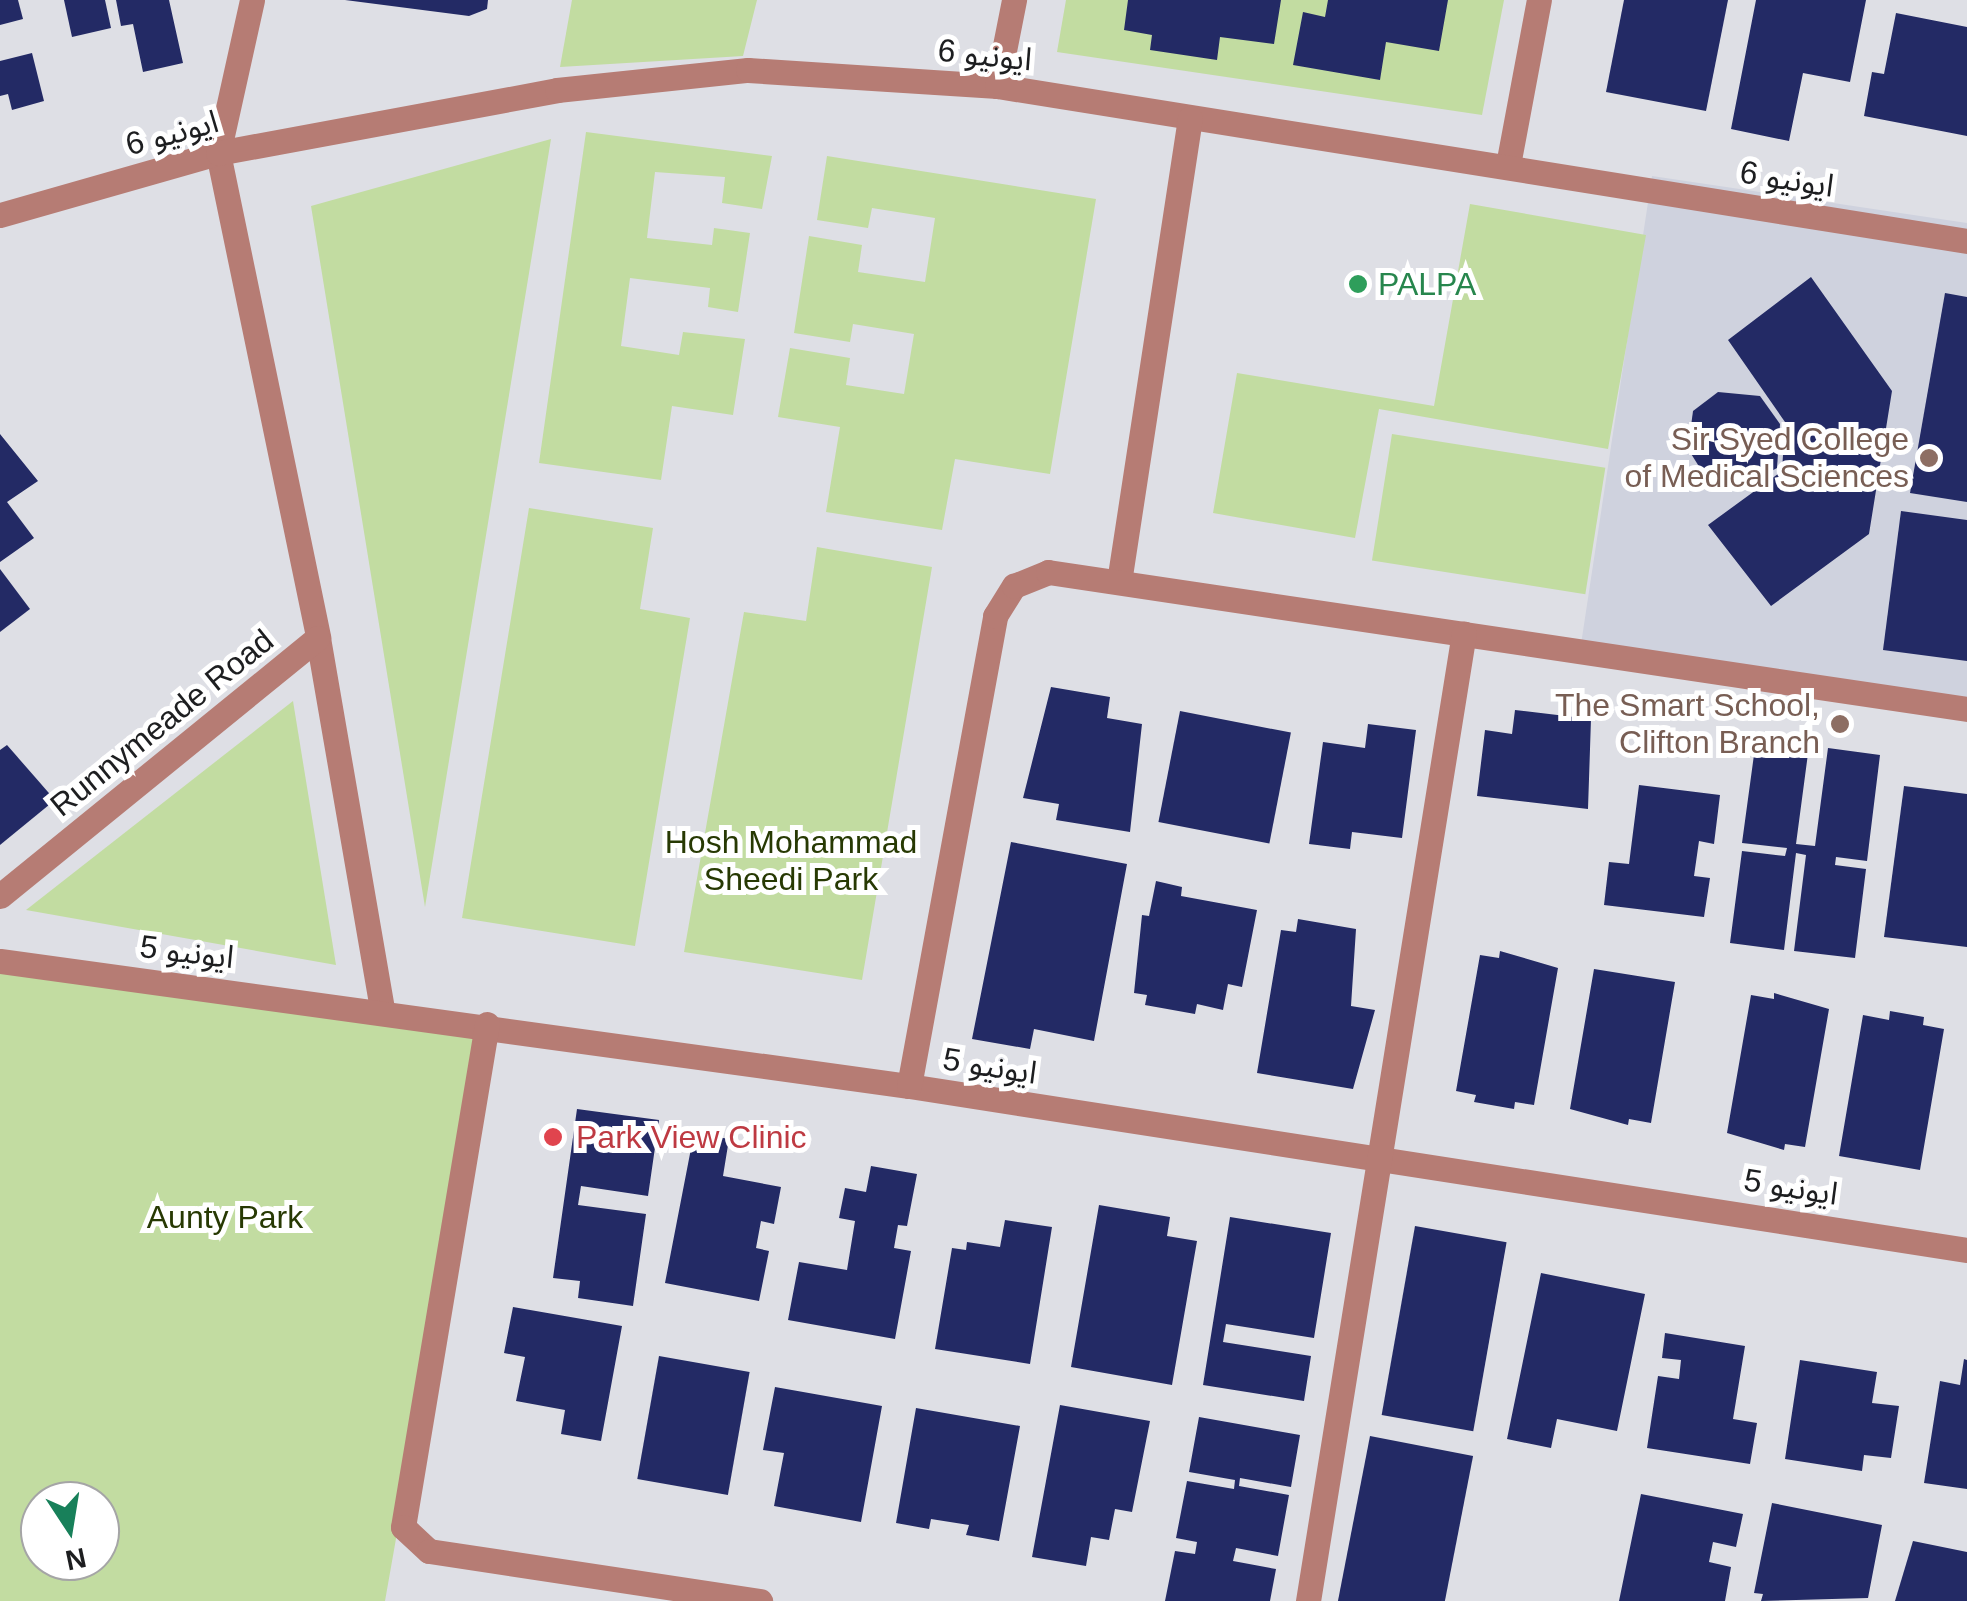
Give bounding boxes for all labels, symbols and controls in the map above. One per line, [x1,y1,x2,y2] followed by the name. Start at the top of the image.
[936,31,1034,79] street label: ایونیو 6
[121,102,223,164] street label: ایونیو 6
[1737,153,1837,205] street label: ایونیو 6
[1378,265,1476,303] place label: PALPA
[1347,273,1369,295] marker: PALPA
[1624,421,1909,496] place label: Sir Syed College of Medical Sciences
[1918,447,1940,469] marker: Sir Syed College of Medical Sciences
[43,621,281,825] street label: Runnymeade Road
[1555,687,1820,762] place label: The Smart School, Clifton Branch
[1829,713,1851,735] marker: The Smart School, Clifton Branch
[665,824,917,899] park label: Hosh Mohammad Sheedi Park
[138,927,236,977] street label: ایونیو 5
[940,1040,1040,1092] street label: ایونیو 5
[576,1118,807,1156] place label: Park View Clinic
[540,1124,566,1150] marker: Park View Clinic
[1741,1161,1841,1213] street label: ایونیو 5
[147,1198,303,1236] park label: Aunty Park
[20,1481,120,1581] north arrow
[63,1542,89,1576] text: N

